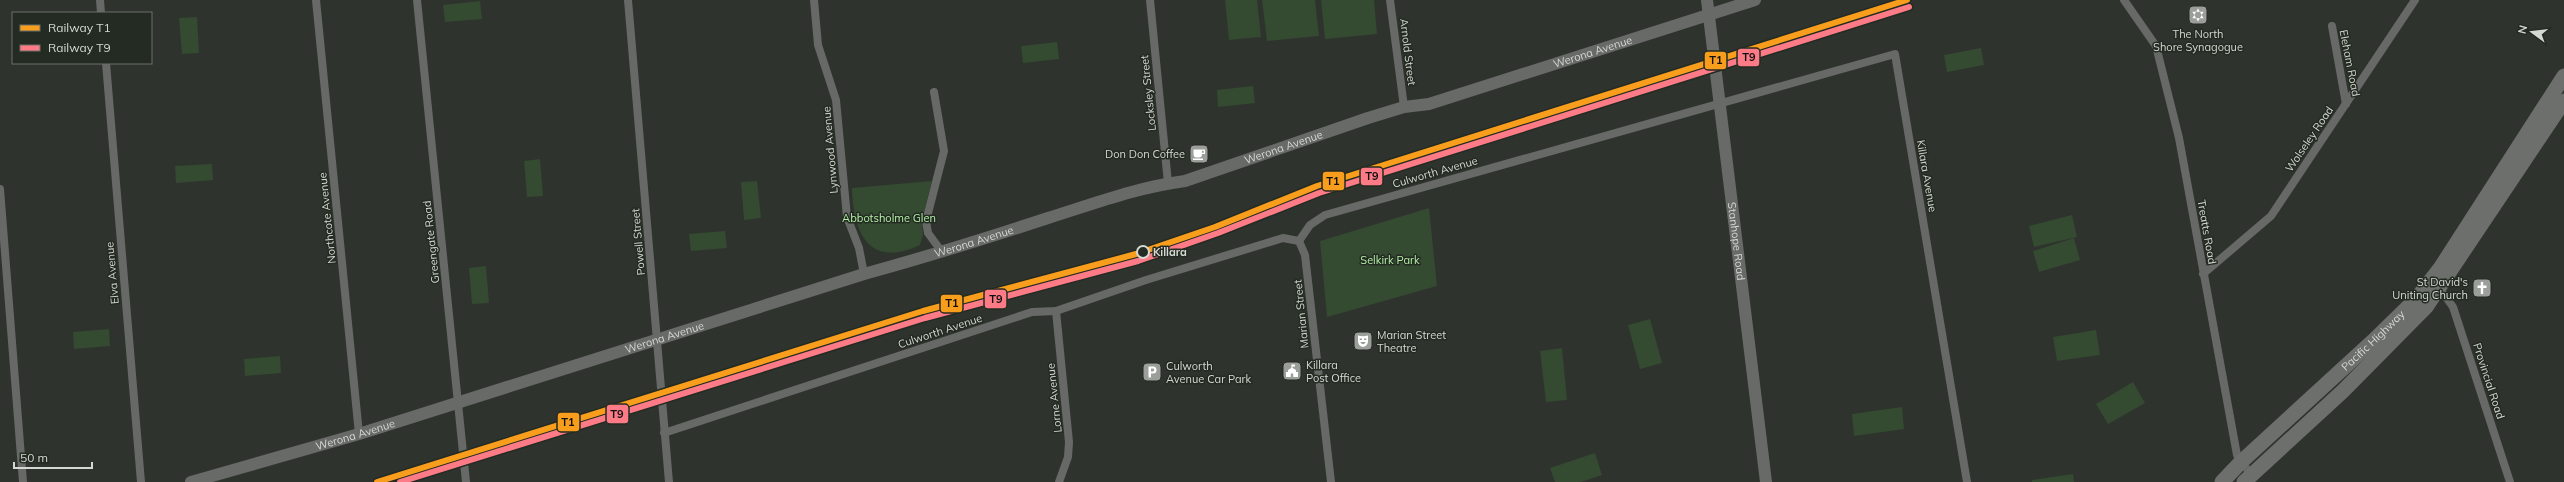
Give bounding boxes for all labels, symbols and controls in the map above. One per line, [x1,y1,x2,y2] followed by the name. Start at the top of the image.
[2187,4,2209,26] synagogue icon: The North Shore Synagogue
[12,12,152,64] legend
[2512,12,2552,52] north arrow
[1397,18,1419,86] street label: Arnold Street
[48,20,111,35] text: Railway T1
[2515,24,2530,35] text: N
[2153,27,2243,54] place label: The North Shore Synagogue
[2337,28,2363,98] street label: Eleham Road
[1551,33,1634,71] street label: Werona Avenue
[48,40,111,55] text: Railway T9
[1737,48,1760,67] line badge: T9
[1742,50,1756,64] text: T9
[1704,51,1727,70] line badge: T1
[1709,53,1723,67] text: T1
[1137,54,1159,132] street label: Locksley Street
[2282,104,2336,174] street label: Wolseley Road
[819,106,841,194] street label: Lynwood Avenue
[1242,127,1325,167] street label: Werona Avenue
[1914,139,1940,213] street label: Killara Avenue
[1188,143,1210,165] cafe icon: Don Don Coffee
[1105,147,1185,161] place label: Don Don Coffee
[1391,153,1479,191] street label: Culworth Avenue
[1360,167,1383,186] line badge: T9
[1365,169,1379,183] text: T9
[1322,171,1345,191] line badge: T1
[315,172,339,264] street label: Northcote Avenue
[1326,174,1340,188] text: T1
[2194,199,2220,265] street label: Treatts Road
[420,200,442,284] street label: Greengate Road
[1725,201,1748,281] street label: Stanhope Road
[628,208,648,276] street label: Powell Street
[842,211,936,225] park label: Abbotsholme Glen
[933,223,1015,260] street label: Werona Avenue
[102,241,122,305] street label: Elva Avenue
[1136,245,1150,259] marker: Killara
[1153,245,1187,259] place label: Killara
[1360,253,1420,267] park label: Selkirk Park
[2392,275,2468,302] place label: St David's Uniting Church
[2471,277,2493,299] church icon: St David's Uniting Church
[1290,279,1312,349] street label: Marian Street
[984,289,1007,309] line badge: T9
[989,292,1003,306] text: T9
[940,294,963,313] line badge: T1
[945,296,959,310] text: T1
[2338,307,2408,374] street label: Pacific Highway
[896,311,984,351] street label: Culworth Avenue
[623,318,706,356] street label: Werona Avenue
[1377,328,1446,355] place label: Marian Street Theatre
[1352,330,1374,352] theatre icon: Marian Street Theatre
[2470,341,2508,421] street label: Provincial Road
[1306,358,1361,385] place label: Killara Post Office
[1166,359,1251,386] place label: Culworth Avenue Car Park
[1281,360,1303,382] public building icon: Killara Post Office
[1141,361,1163,383] parking icon: Culworth Avenue Car Park
[1043,363,1065,433] street label: Lorne Avenue
[606,404,629,424] line badge: T9
[610,407,624,421] text: T9
[557,412,580,432] line badge: T1
[561,415,575,429] text: T1
[314,416,397,453] street label: Werona Avenue
[14,444,92,470] scale bar
[20,450,48,465] text: 50 m

